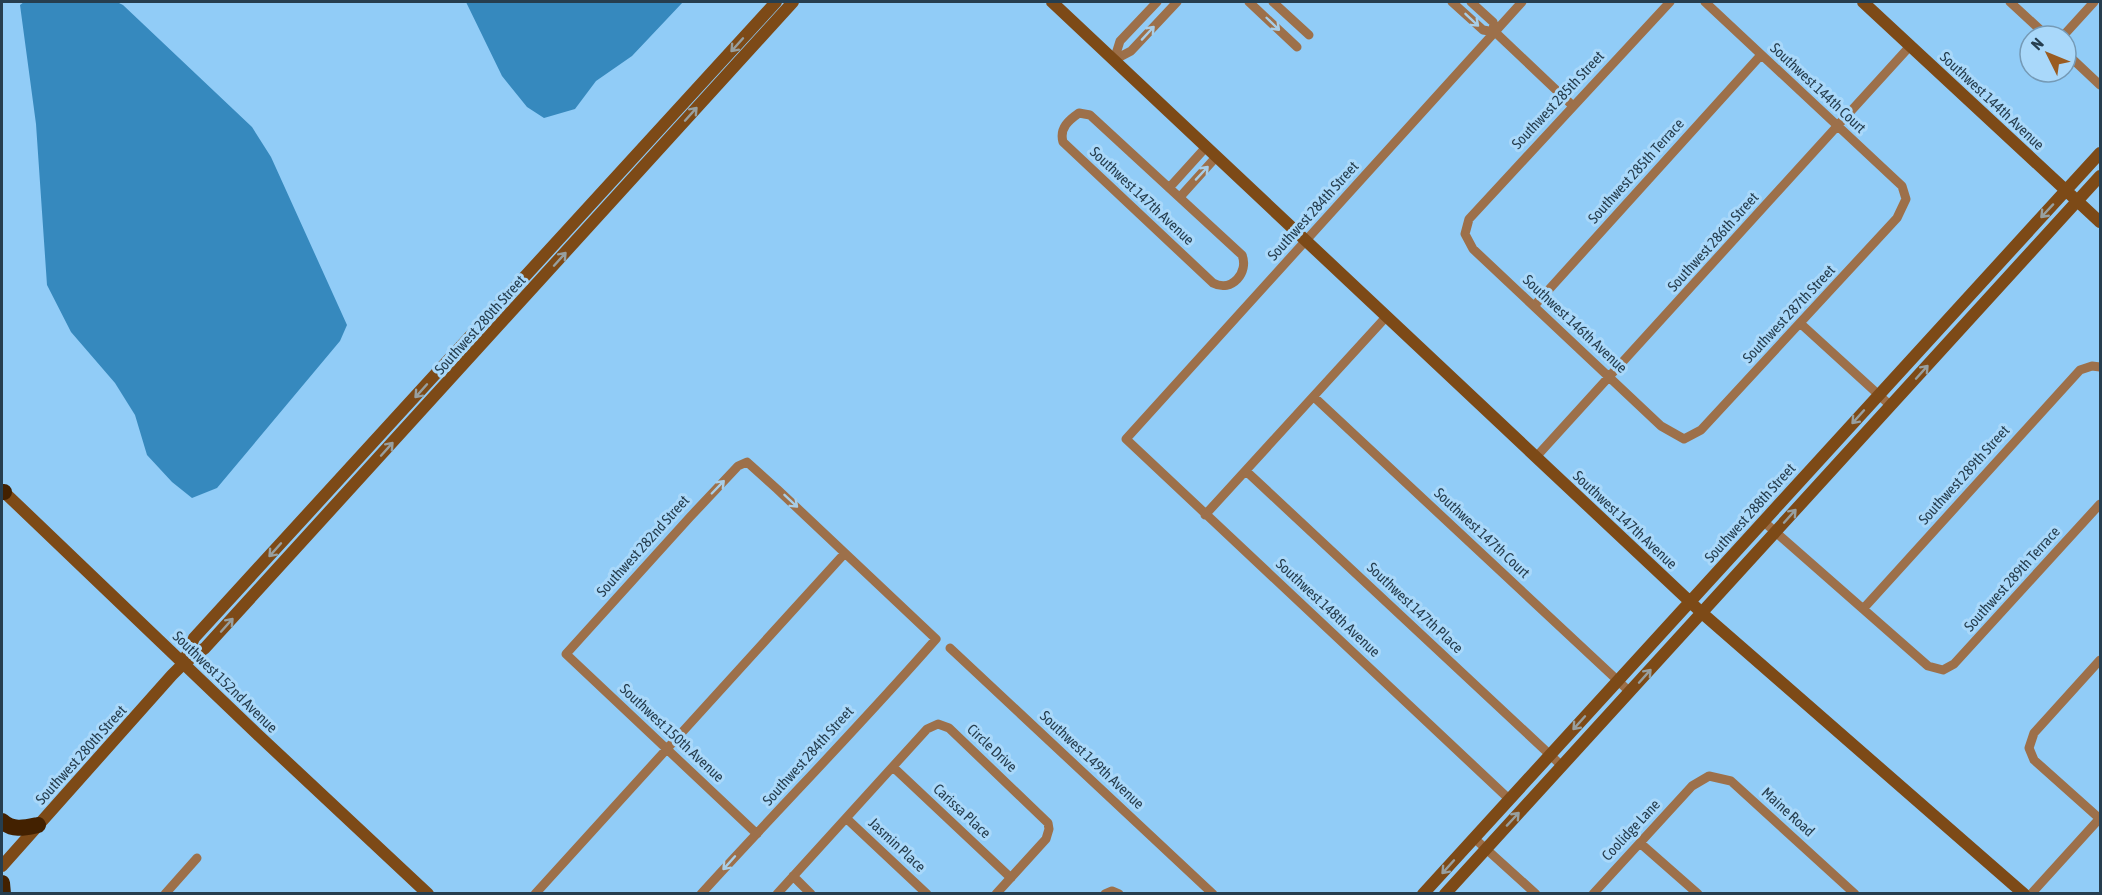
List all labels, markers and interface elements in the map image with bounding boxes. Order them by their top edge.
one-way arrow [1464,13,1479,27]
one-way arrow [1266,17,1281,32]
north arrow [2018,24,2078,84]
one-way arrow [1140,26,1154,41]
text: N [2027,34,2047,53]
one-way arrow [730,37,744,52]
street label: Southwest 144th Court [1767,39,1869,136]
street label: Southwest 285th Street [1508,47,1607,152]
street label: Southwest 144th Avenue [1937,48,2048,153]
one-way arrow [684,107,698,122]
street label: Southwest 285th Terrace [1584,115,1687,226]
street label: Southwest 147th Avenue [1087,143,1198,248]
street label: Southwest 284th Street [1264,158,1361,264]
one-way arrow [1195,165,1210,180]
street label: Southwest 286th Street [1664,189,1761,295]
one-way arrow [2040,204,2054,219]
one-way arrow [553,251,567,266]
street label: Southwest 287th Street [1739,261,1838,366]
street label: Southwest 146th Avenue [1520,271,1631,376]
street label: Southwest 280th Street [431,272,528,378]
one-way arrow [1915,365,1929,380]
one-way arrow [414,383,428,398]
one-way arrow [1851,409,1865,424]
street label: Southwest 289th Street [1915,422,2012,528]
one-way arrow [380,442,394,457]
street label: Southwest 288th Street [1701,460,1798,566]
street label: Southwest 147th Avenue [1570,467,1681,572]
one-way arrow [711,480,725,495]
street label: Southwest 147th Court [1431,484,1533,581]
street label: Southwest 282nd Street [593,492,692,600]
one-way arrow [783,494,798,508]
one-way arrow [1783,509,1797,524]
street label: Southwest 289th Terrace [1960,523,2063,634]
one-way arrow [268,542,282,557]
street label: Southwest 148th Avenue [1273,555,1384,660]
street label: Southwest 147th Place [1364,559,1467,657]
one-way arrow [220,617,234,632]
street label: Southwest 152nd Avenue [170,627,281,736]
one-way arrow [1638,668,1652,683]
street label: Southwest 150th Avenue [617,680,728,785]
street label: Southwest 280th Street [32,702,129,808]
street label: Southwest 284th Street [759,703,856,809]
street label: Southwest 149th Avenue [1037,707,1148,812]
one-way arrow [1572,715,1586,730]
street label: Circle Drive [964,720,1021,775]
street label: Carissa Place [930,780,995,841]
street label: Maine Road [1758,783,1818,840]
street label: Coolidge Lane [1598,795,1663,864]
one-way arrow [1506,812,1520,827]
street label: Jasmin Place [865,814,929,875]
one-way arrow [722,856,736,871]
one-way arrow [1441,859,1455,874]

